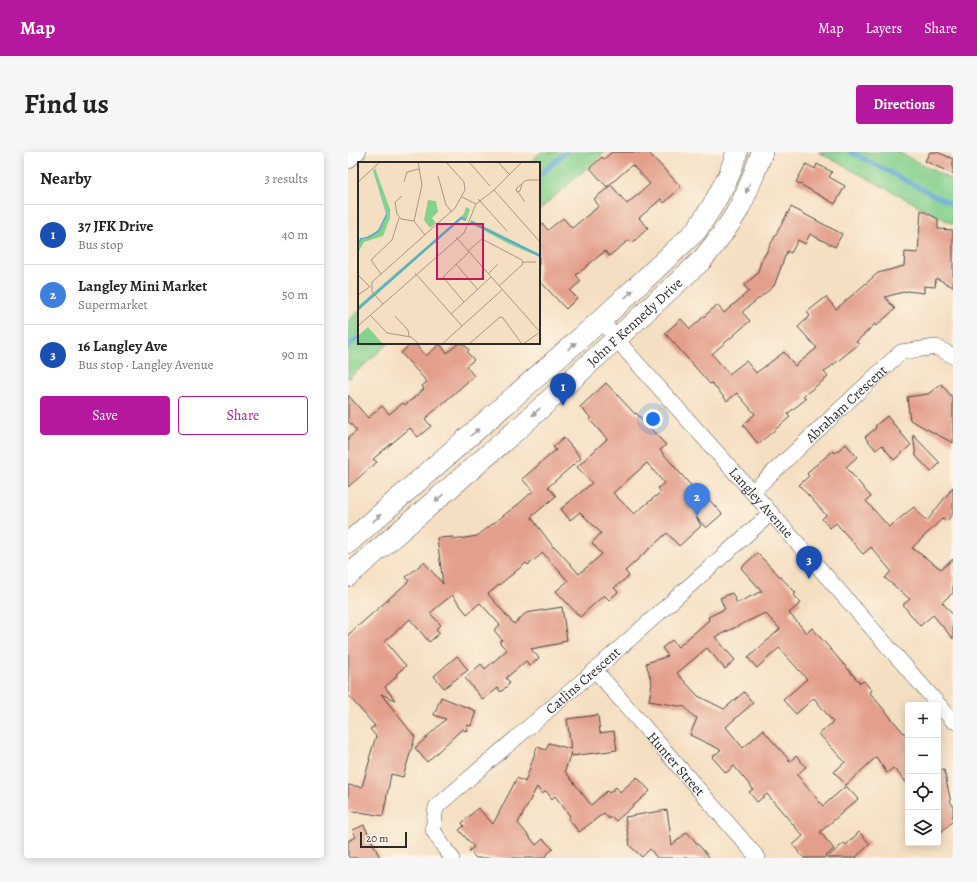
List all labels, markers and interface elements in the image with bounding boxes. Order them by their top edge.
text: Map [20,15,55,41]
text: Map [818,19,844,38]
text: Layers [866,19,902,38]
text: Share [924,19,957,38]
text: Find us [24,85,109,123]
button: Directions [856,85,953,124]
inset map [358,162,540,344]
text: Nearby [40,167,91,190]
text: 3 results [264,170,308,187]
one-way arrow [745,183,751,194]
text: 37 JFK Drive [78,216,153,236]
text: 1 [51,226,55,243]
text: 40 m [282,226,308,243]
text: Bus stop [78,236,123,253]
street label: John F Kennedy Drive [583,274,687,371]
text: Langley Mini Market [78,276,207,296]
text: 2 [50,286,56,303]
text: 50 m [282,286,308,303]
one-way arrow [624,289,635,298]
text: Supermarket [78,296,148,313]
text: 16 Langley Ave [78,336,167,356]
one-way arrow [567,341,578,350]
text: 3 [50,346,56,363]
text: 90 m [282,346,308,363]
text: Bus stop · Langley Avenue [78,356,214,373]
street label: Abraham Crescent [801,361,891,448]
pin: 1 [550,373,576,406]
button: Save [40,396,170,435]
button: Share [178,396,308,435]
one-way arrow [531,407,541,417]
your location [643,409,663,429]
one-way arrow [470,427,480,436]
street label: Langley Avenue [724,463,798,542]
pin: 2 [684,483,710,516]
one-way arrow [433,493,444,502]
one-way arrow [372,513,383,522]
pin: 3 [796,546,822,579]
street label: Catlins Crescent [542,643,625,718]
map controls [905,702,941,846]
button: + [905,702,941,738]
street label: Hunter Street [643,728,709,801]
button: − [905,738,941,774]
button: locate [905,774,941,810]
button: layers [905,810,941,846]
scale bar [360,830,407,849]
text: 20 m [366,831,388,846]

